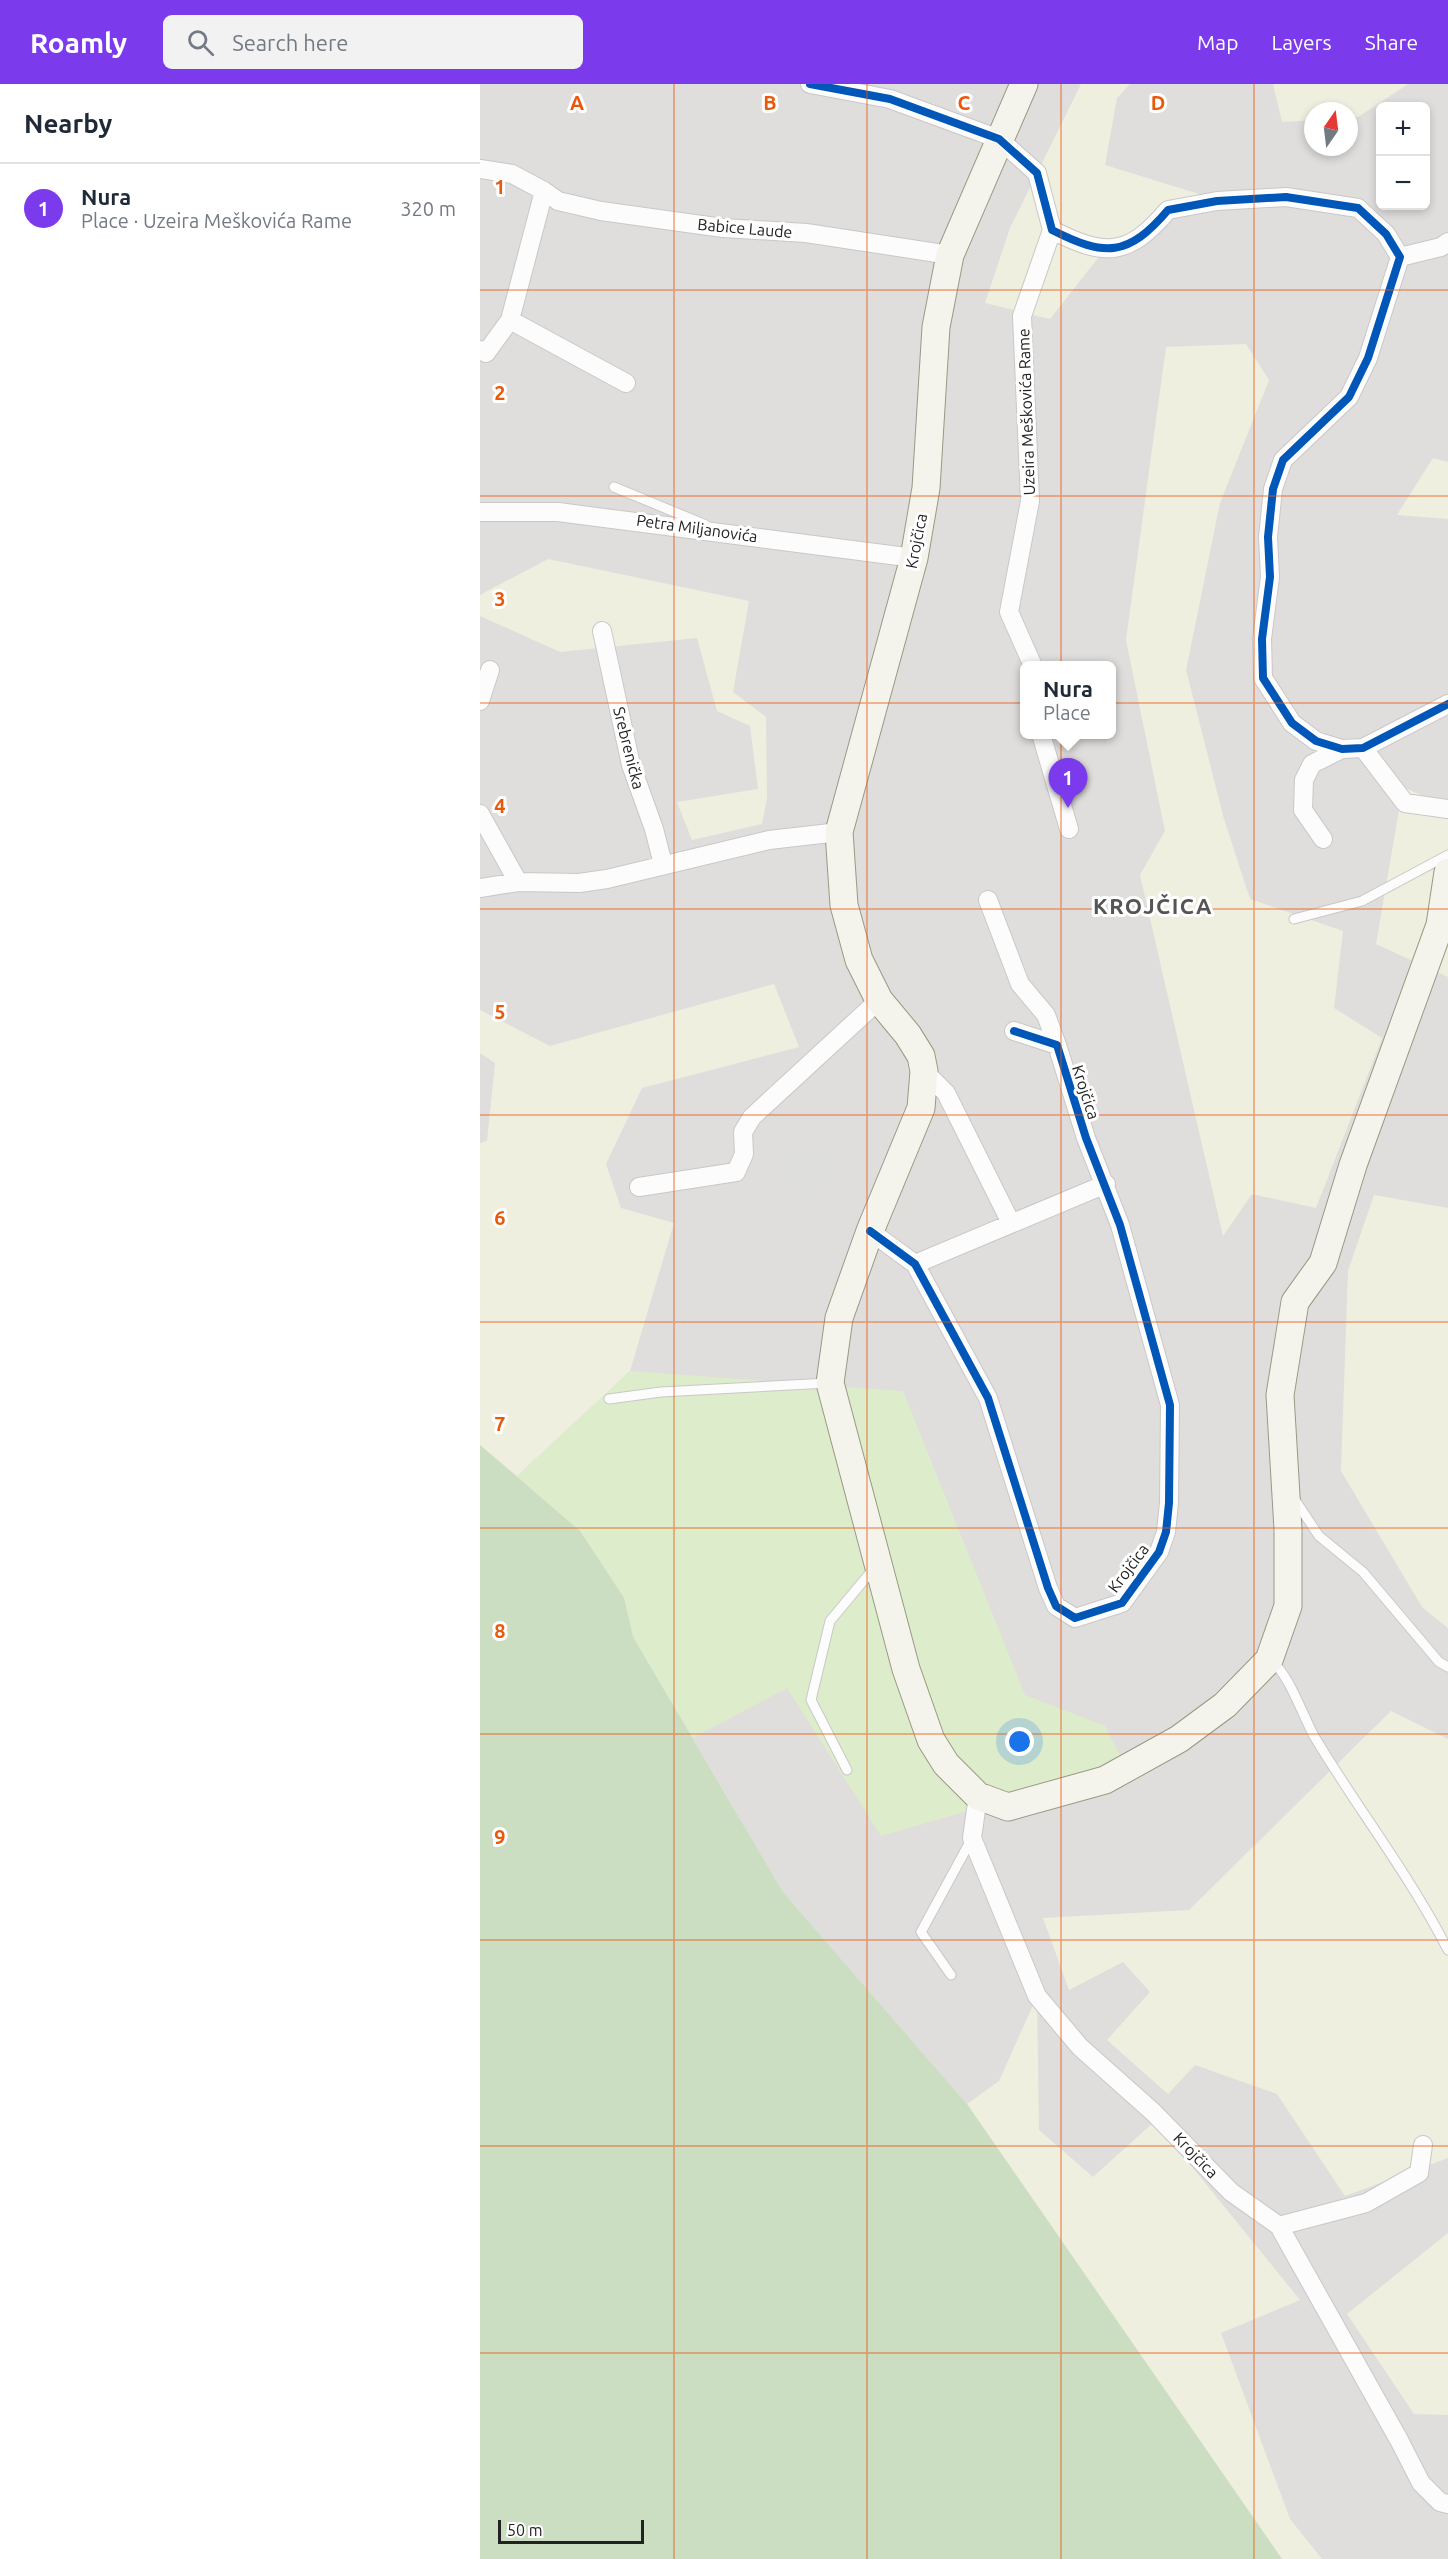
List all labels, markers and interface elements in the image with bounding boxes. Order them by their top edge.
search box [163,15,583,69]
icon: search [184,26,217,59]
text: Roamly [30,27,127,58]
text: Search here [232,30,348,55]
text: Map [1197,30,1238,54]
text: Layers [1271,30,1332,54]
text: Share [1365,30,1418,54]
text: A [570,91,584,114]
text: B [763,91,777,114]
text: C [958,91,971,114]
text: D [1151,91,1165,114]
north arrow [1304,102,1358,156]
map controls [1376,102,1430,210]
button: + [1376,102,1430,156]
text: Nearby [24,109,112,138]
button: − [1376,156,1430,210]
text: 1 [494,175,506,198]
text: Nura [81,184,131,209]
text: 1 [38,197,49,220]
text: 320 m [400,197,456,220]
text: Place · Uzeira Meškovića Rame [81,209,352,232]
street label: Babice Laude [697,215,793,241]
street label: Uzeira Meškovića Rame [1014,328,1038,496]
text: 2 [494,381,506,404]
street label: Petra Miljanovića [635,511,759,545]
street label: Krojčica [902,512,930,570]
text: 3 [494,587,506,610]
popup [1020,661,1116,739]
text: Nura [1043,676,1093,701]
text: Place [1043,701,1091,724]
street label: Srebrenička [610,705,648,791]
pin: 1 [1048,758,1088,808]
text: 4 [494,794,506,817]
district label: KROJČICA [1093,893,1213,918]
text: 5 [494,1000,506,1023]
street label: Krojčica [1069,1063,1103,1121]
text: 6 [494,1206,506,1229]
text: 7 [494,1412,506,1435]
street label: Krojčica [1104,1540,1152,1596]
text: 8 [494,1619,506,1642]
your location [1005,1727,1034,1756]
text: 9 [494,1825,506,1848]
street label: Krojčica [1170,2129,1222,2181]
scale bar [498,2517,644,2544]
text: 50 m [507,2521,543,2539]

